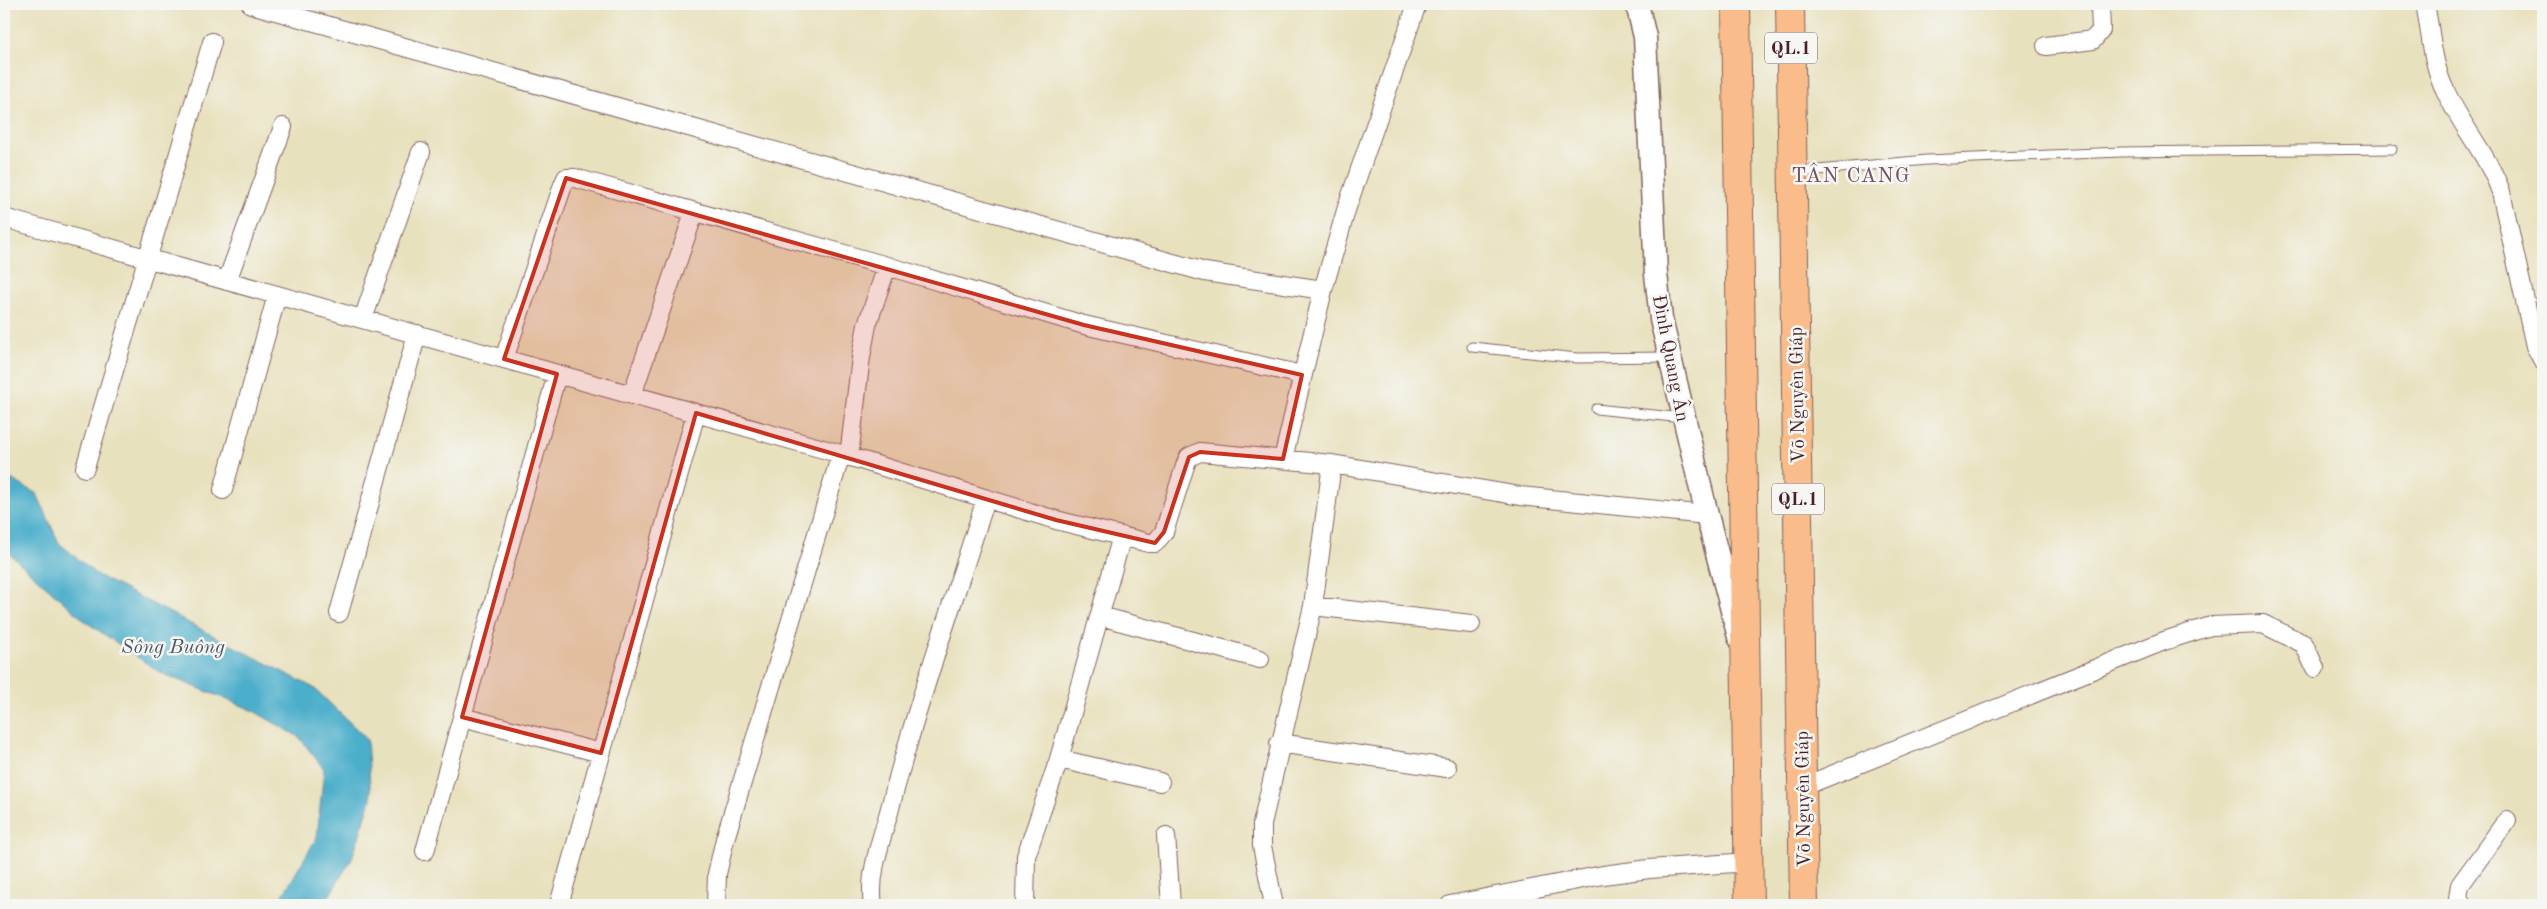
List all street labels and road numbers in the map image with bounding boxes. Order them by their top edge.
road number: QL.1 [1765,32,1817,64]
street label: Đinh Quang Ân [1648,293,1695,424]
street label: Võ Nguyên Giáp [1788,327,1809,463]
road number: QL.1 [1772,484,1824,514]
street label: Võ Nguyên Giáp [1794,731,1815,867]

